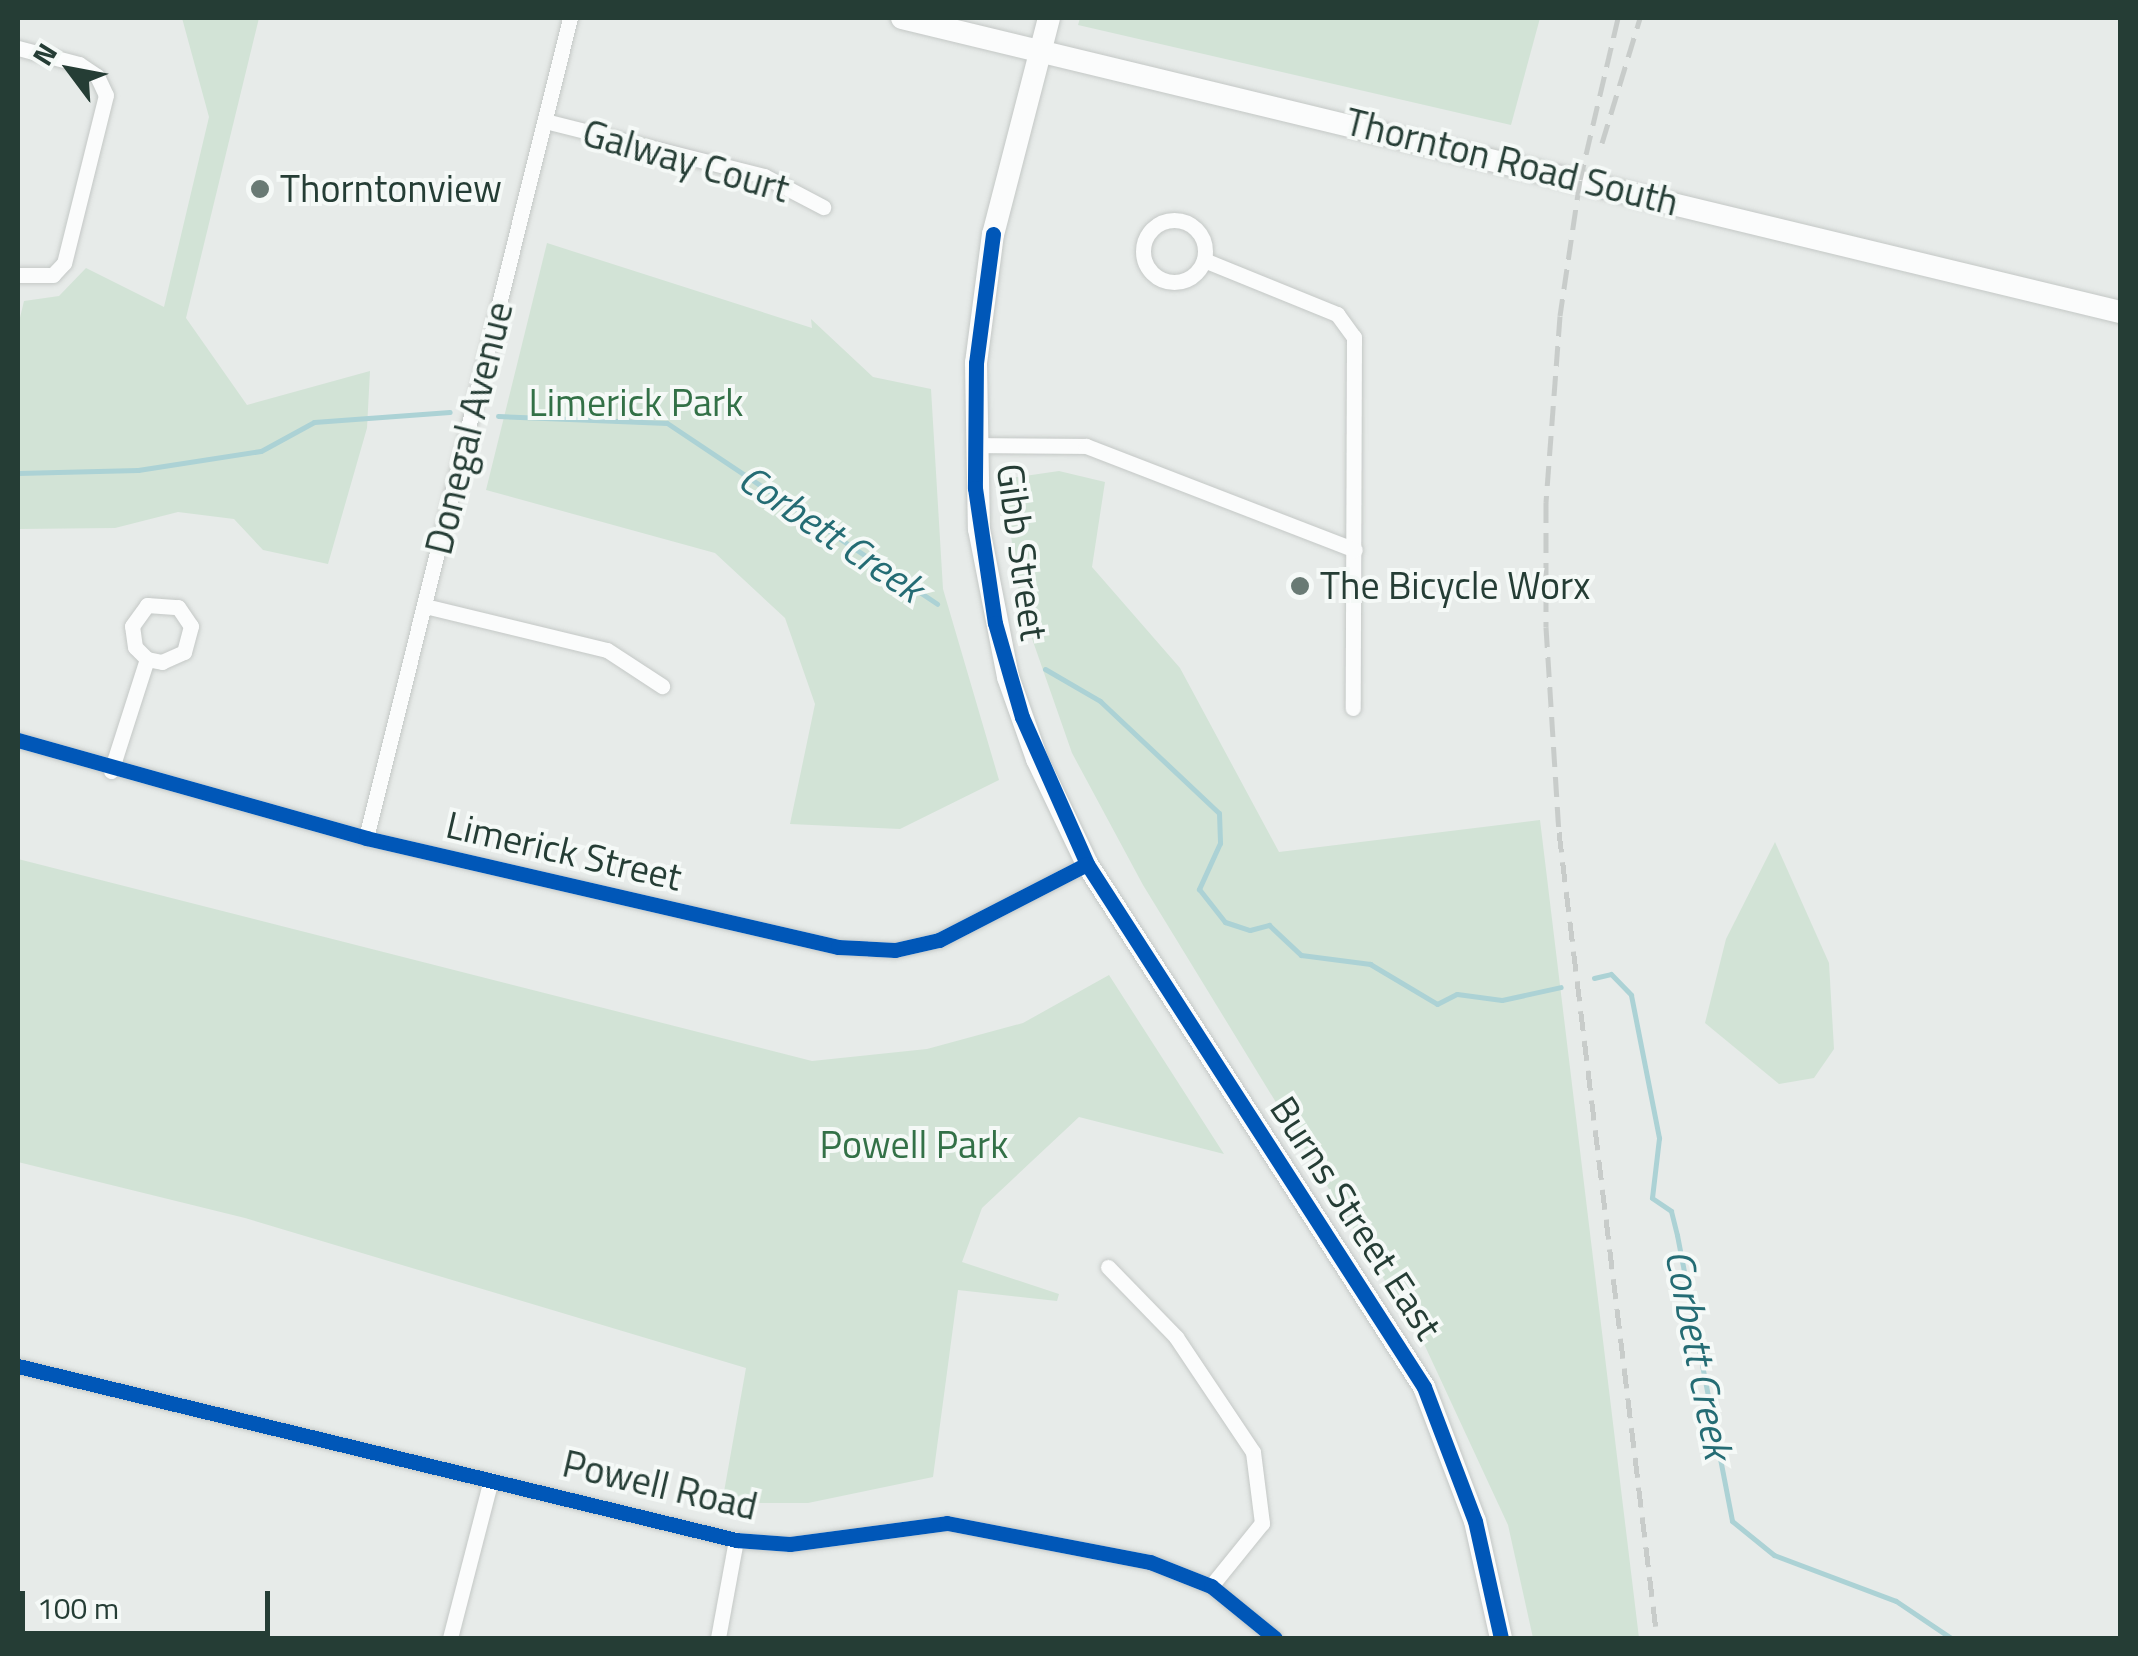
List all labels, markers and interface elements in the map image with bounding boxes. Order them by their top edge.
north arrow [20,20,120,120]
text: N [21,34,68,73]
street label: Thornton Road South [1341,99,1683,225]
street label: Galway Court [578,110,794,212]
place label: Thorntonview [280,166,502,212]
marker: Thorntonview [249,178,271,200]
street label: Donegal Avenue [416,297,522,559]
park label: Limerick Park [529,380,743,426]
water label: Corbett Creek [730,454,932,612]
street label: Gibb Street [987,461,1057,643]
place label: The Bicycle Worx [1320,563,1590,609]
marker: The Bicycle Worx [1289,575,1311,597]
street label: Limerick Street [442,802,686,900]
street label: Burns Street East [1260,1088,1452,1348]
park label: Powell Park [820,1122,1008,1168]
water label: Corbett Creek [1655,1245,1743,1463]
street label: Powell Road [558,1440,762,1530]
scale bar [25,1571,275,1633]
text: 100 m [37,1585,119,1631]

